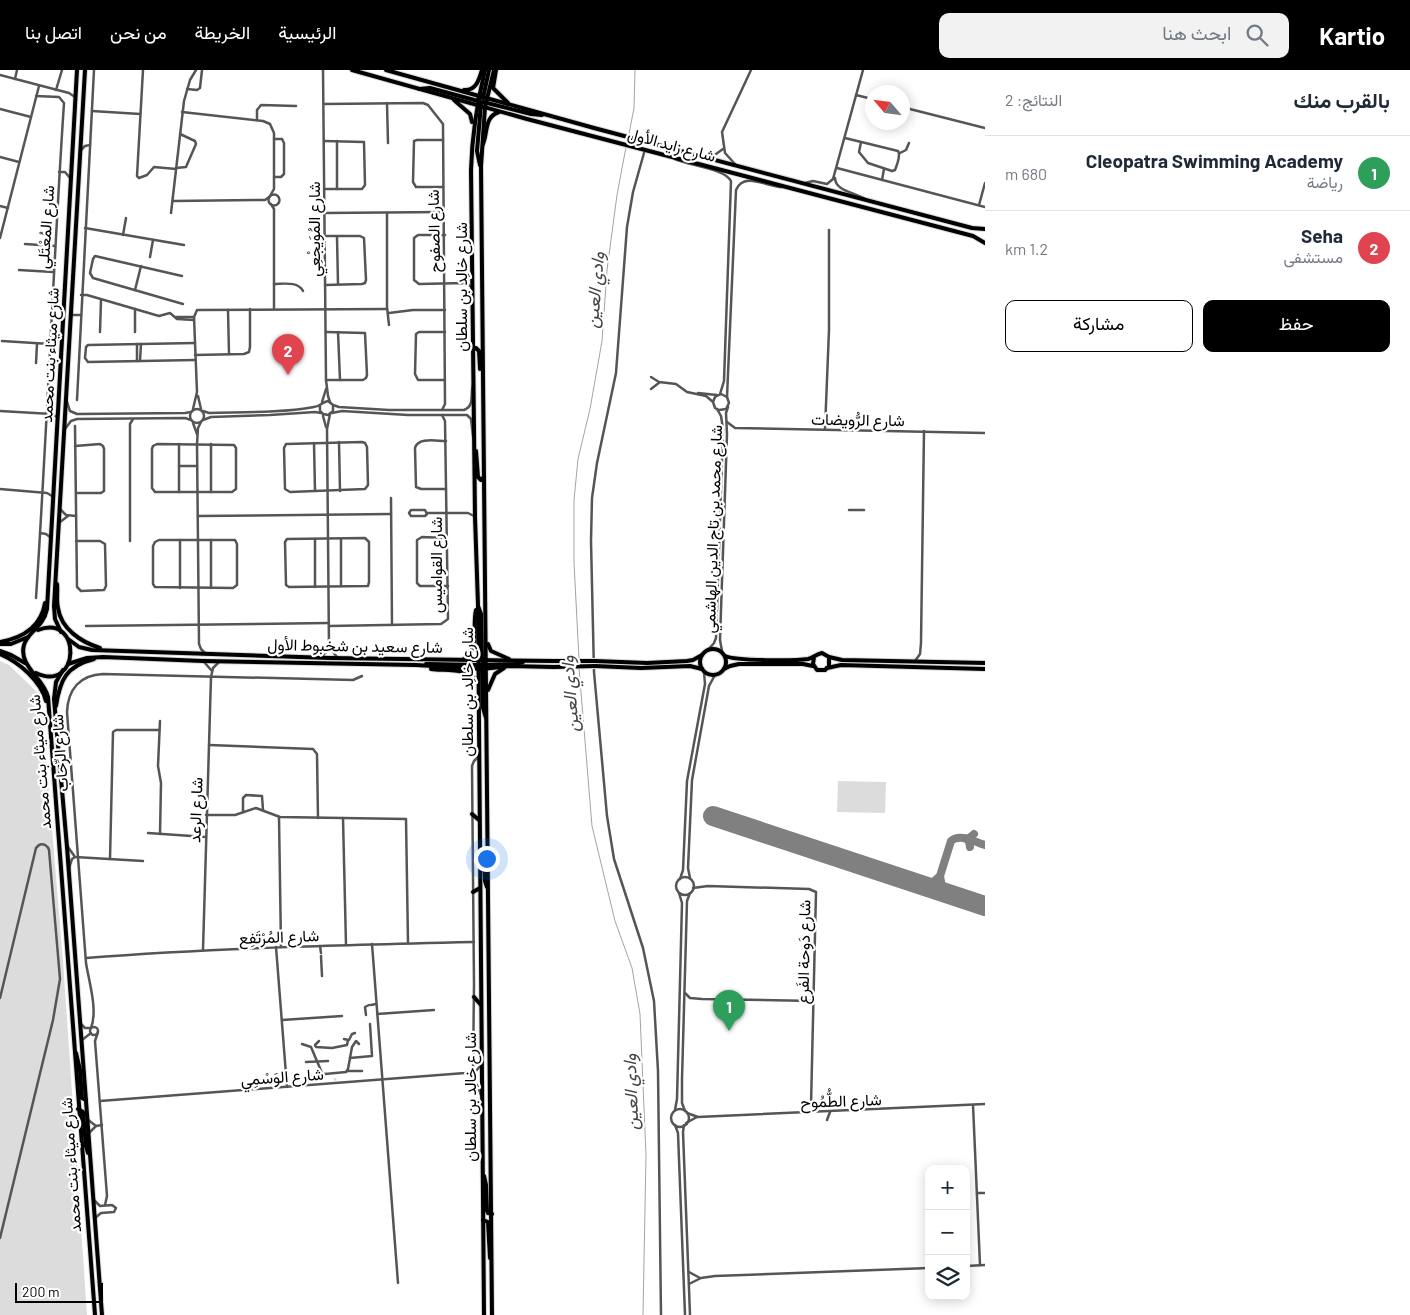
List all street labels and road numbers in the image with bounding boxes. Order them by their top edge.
street label: شارع زايد الأول [625,123,718,168]
street label: شارع المُوَيجْعِي [304,181,328,277]
street label: شارع المُعْتَلي [33,185,62,270]
street label: شارع الصفوح [423,189,446,273]
street label: شارع خالِد بن سلطان [451,222,473,352]
street label: شارع ميثاء بنت محمد [36,287,65,423]
street label: شارع الرُّويضات [811,409,905,432]
street label: شارع محمد بن تاج الدين الهاشمي [699,424,730,634]
street label: شارع القواميس [426,517,448,613]
street label: شارع خالِد بن سلطان [457,627,479,757]
street label: شارع سعيد بن شخبوط الأول [267,634,443,659]
street label: شارع ميثاء بنت محمد [24,694,57,830]
street label: شارع الرِّحاب [47,713,74,792]
street label: شارع الرعد [184,777,209,843]
street label: شارع دَوحة الفَرع [793,899,816,1005]
street label: شارع المُرْتَفِع [238,925,320,950]
street label: شارع خالِد بن سلطان [460,1032,482,1162]
street label: شارع الوَسْمِي [240,1064,325,1093]
street label: شارع الطُّمُوح [800,1087,882,1114]
street label: شارع ميثاء بنت محمد [56,1097,87,1233]

